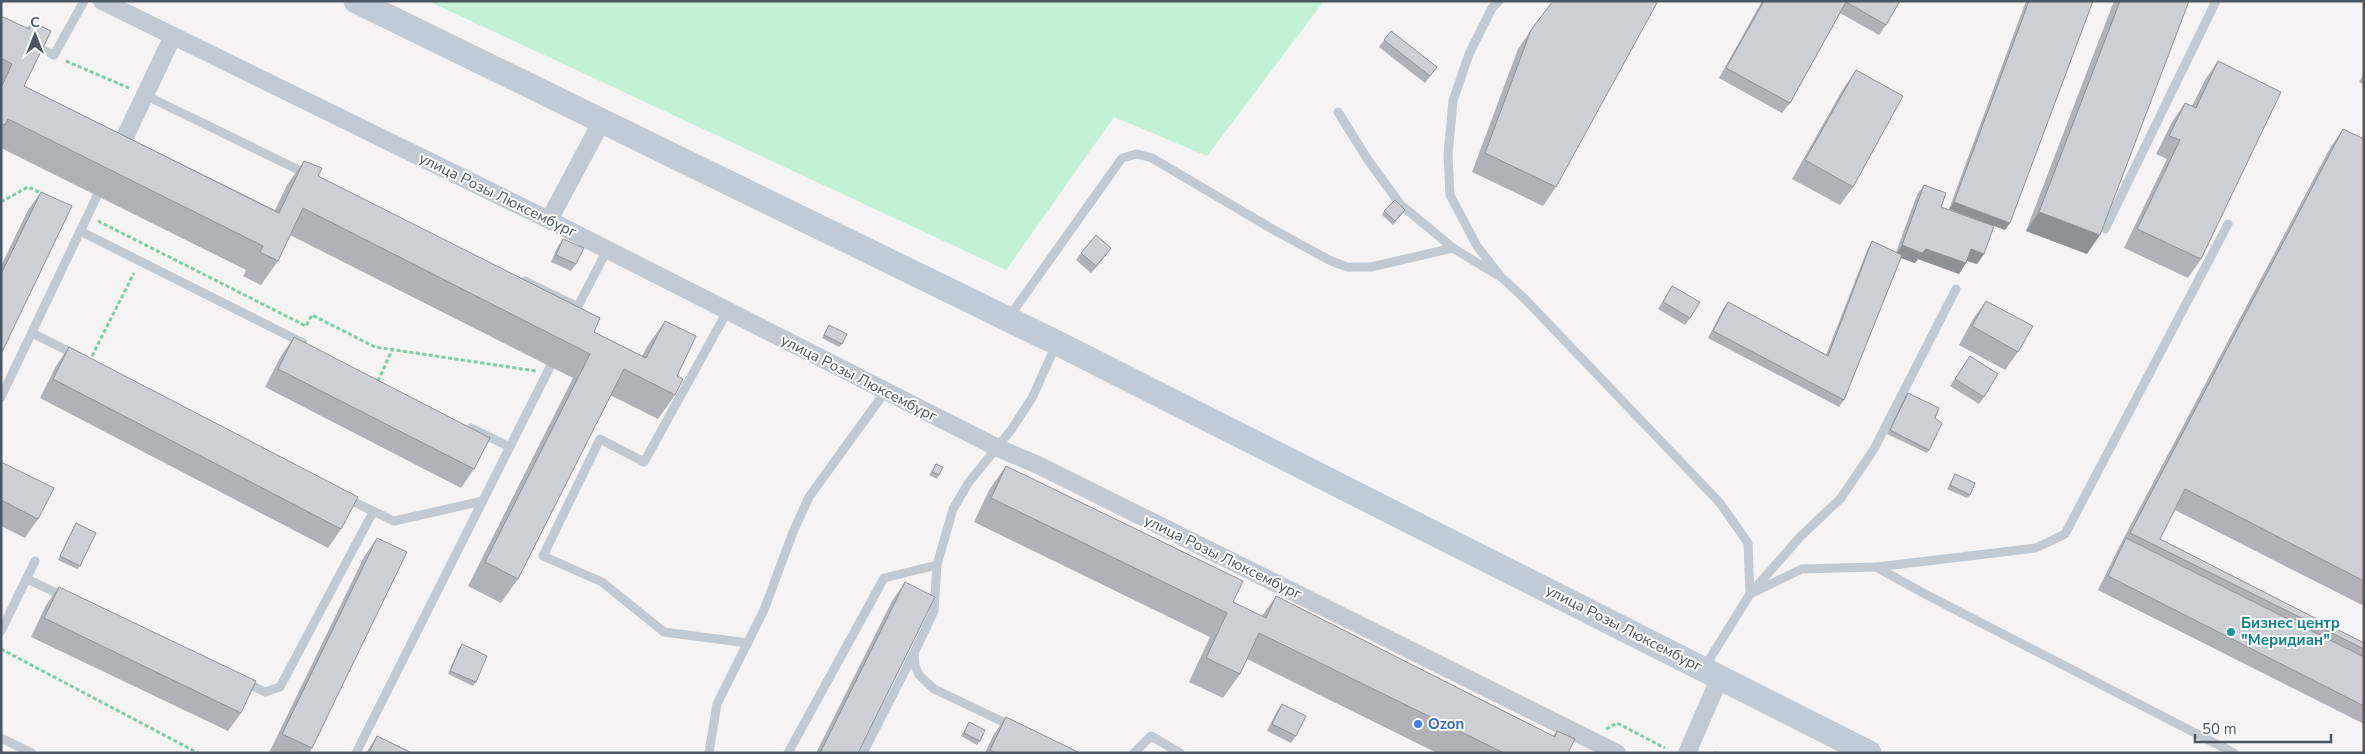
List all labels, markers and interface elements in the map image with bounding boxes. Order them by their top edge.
north arrow [10,10,60,60]
text: С [30,13,40,32]
street label: улица Розы Люксембург [416,148,581,242]
street label: улица Розы Люксембург [777,330,941,426]
street label: улица Розы Люксембург [1141,510,1306,604]
street label: улица Розы Люксембург [1542,580,1706,676]
place label: Бизнес центр "Меридиан" [2241,613,2340,650]
marker: Бизнес центр "Меридиан" [2225,626,2237,638]
scale bar [2195,712,2331,744]
place label: Ozon [1428,714,1464,734]
marker: Ozon [1412,718,1424,730]
text: 50 m [2202,719,2237,739]

